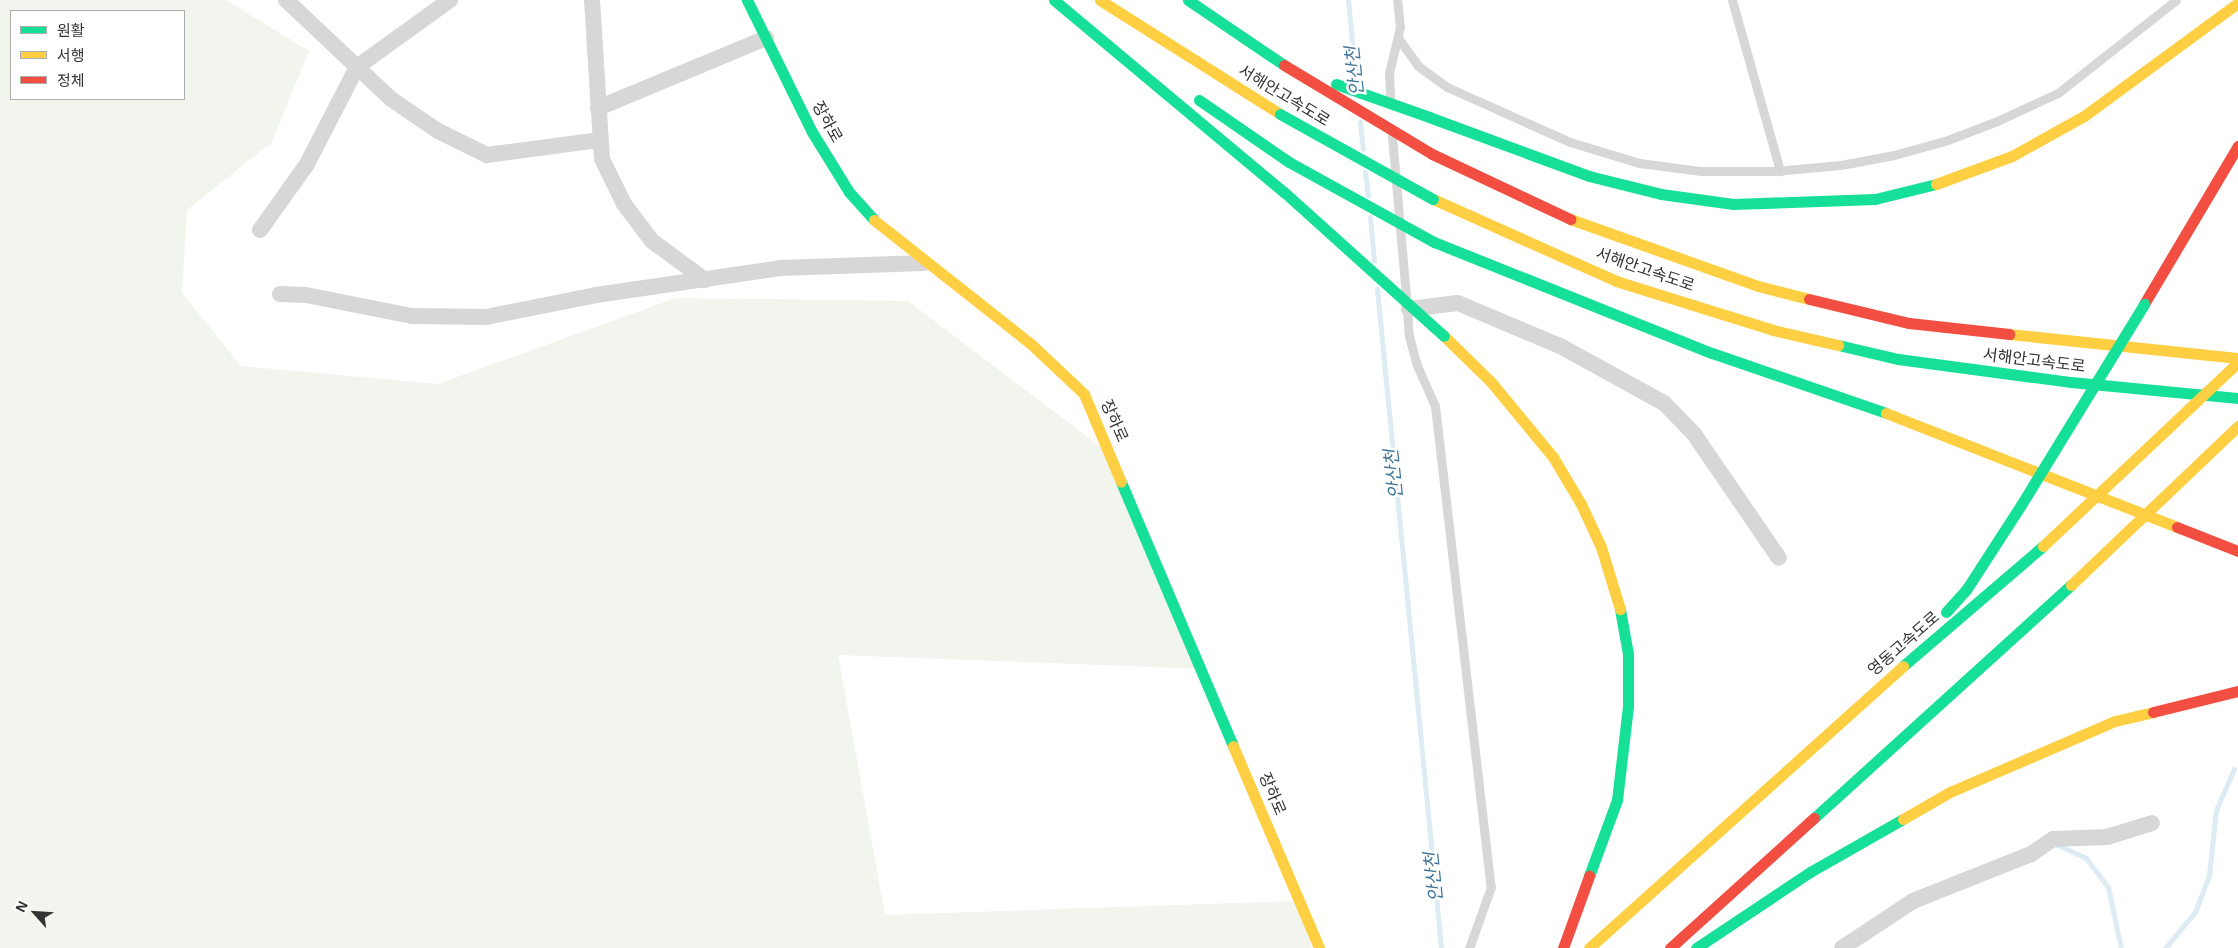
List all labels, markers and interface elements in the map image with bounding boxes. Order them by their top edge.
legend [10,10,185,100]
text: 원활 [57,22,85,39]
water label: 안산천 [1342,45,1368,97]
text: 서행 [57,47,85,64]
street label: 서해안고속도로 [1235,61,1333,131]
text: 정체 [57,72,85,89]
street label: 장하로 [808,98,846,146]
street label: 서해안고속도로 [1593,244,1697,296]
street label: 서해안고속도로 [1982,345,2086,377]
street label: 장하로 [1096,397,1132,445]
water label: 안산천 [1381,448,1407,500]
street label: 영동고속도로 [1864,608,1944,680]
street label: 장하로 [1255,770,1289,818]
water label: 안산천 [1421,851,1447,903]
north arrow [10,888,60,938]
text: N [12,898,31,914]

